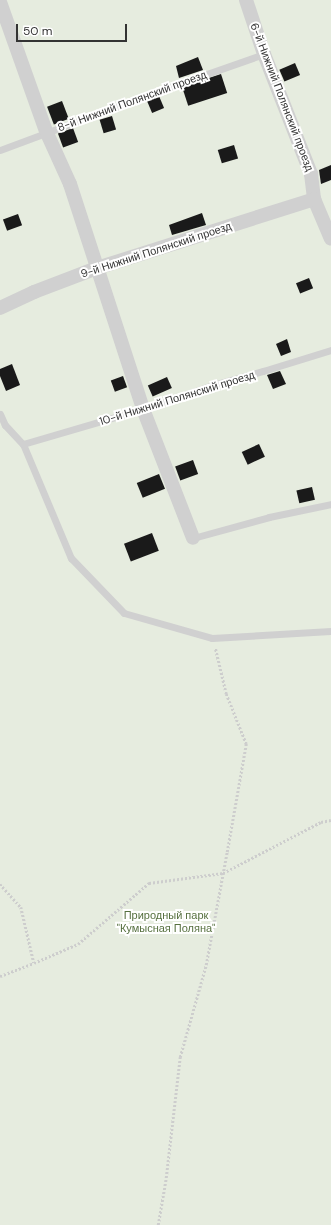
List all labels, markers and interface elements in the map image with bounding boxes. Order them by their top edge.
scale bar [18,16,129,42]
street label: 6-й Нижний Полянский проезд [248,21,316,173]
text: 50 m [23,23,52,39]
street label: 8-й Нижний Полянский проезд [56,68,208,134]
street label: 9-й Нижний Полянский проезд [79,219,233,281]
street label: 10-й Нижний Полянский проезд [98,368,256,428]
park label: Природный парк "Кумысная Поляна" [117,909,215,935]

